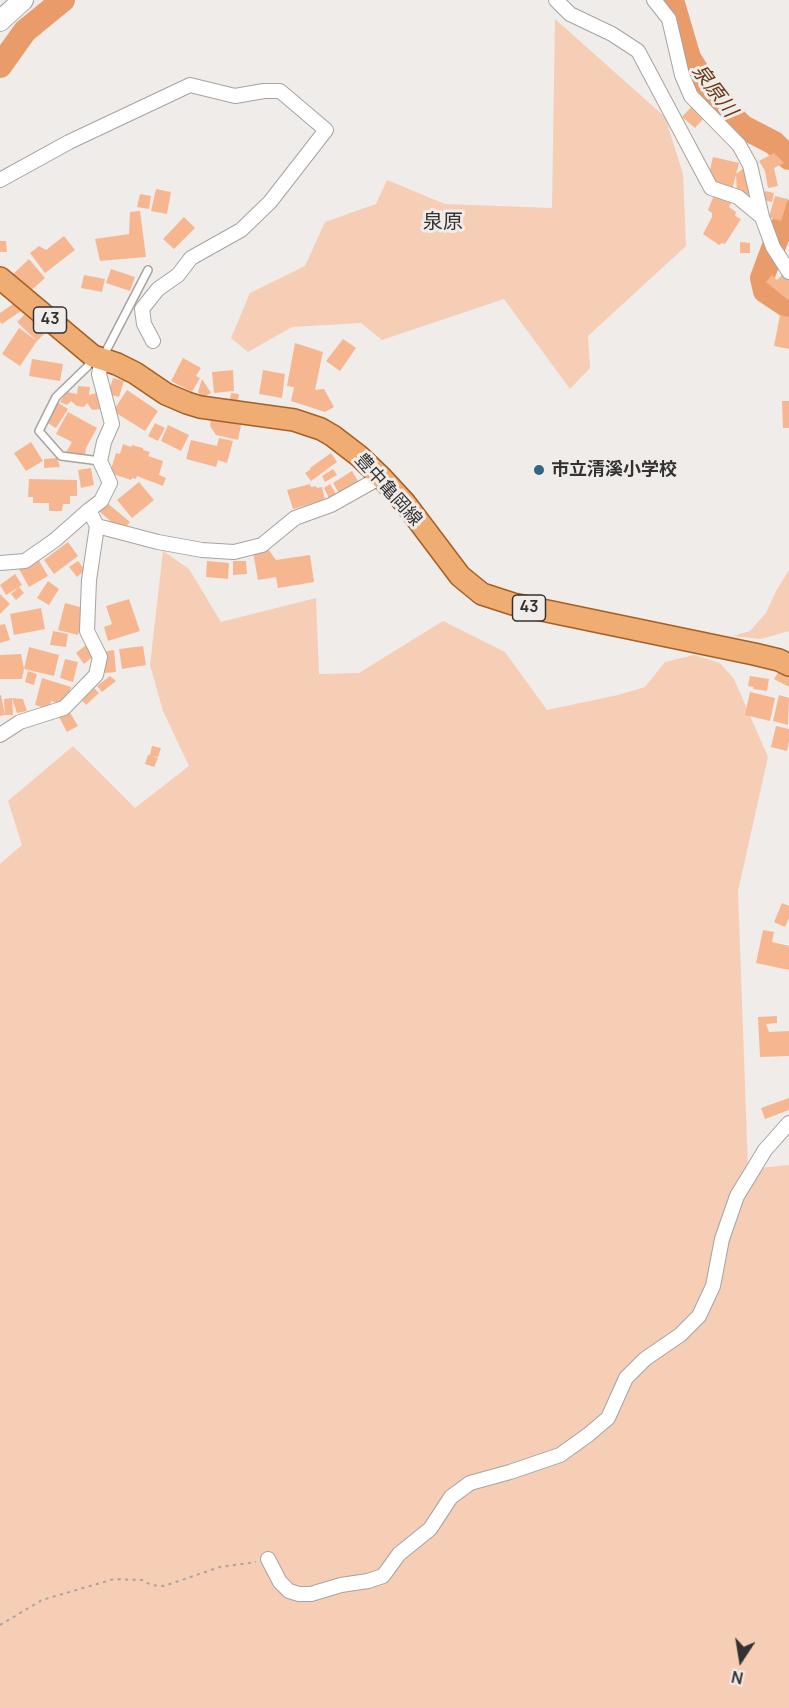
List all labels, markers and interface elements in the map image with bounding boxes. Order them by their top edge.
water label: 泉原川 [686,60,742,122]
district label: 泉原 [423,210,463,234]
road number: 43 [34,307,66,333]
street label: 豊中亀岡線 [350,449,426,531]
place label: 市立清溪小学校 [551,459,677,481]
marker: 市立清溪小学校 [532,463,546,477]
road number: 43 [512,595,546,621]
north arrow [711,1630,771,1690]
text: N [729,1666,745,1690]

